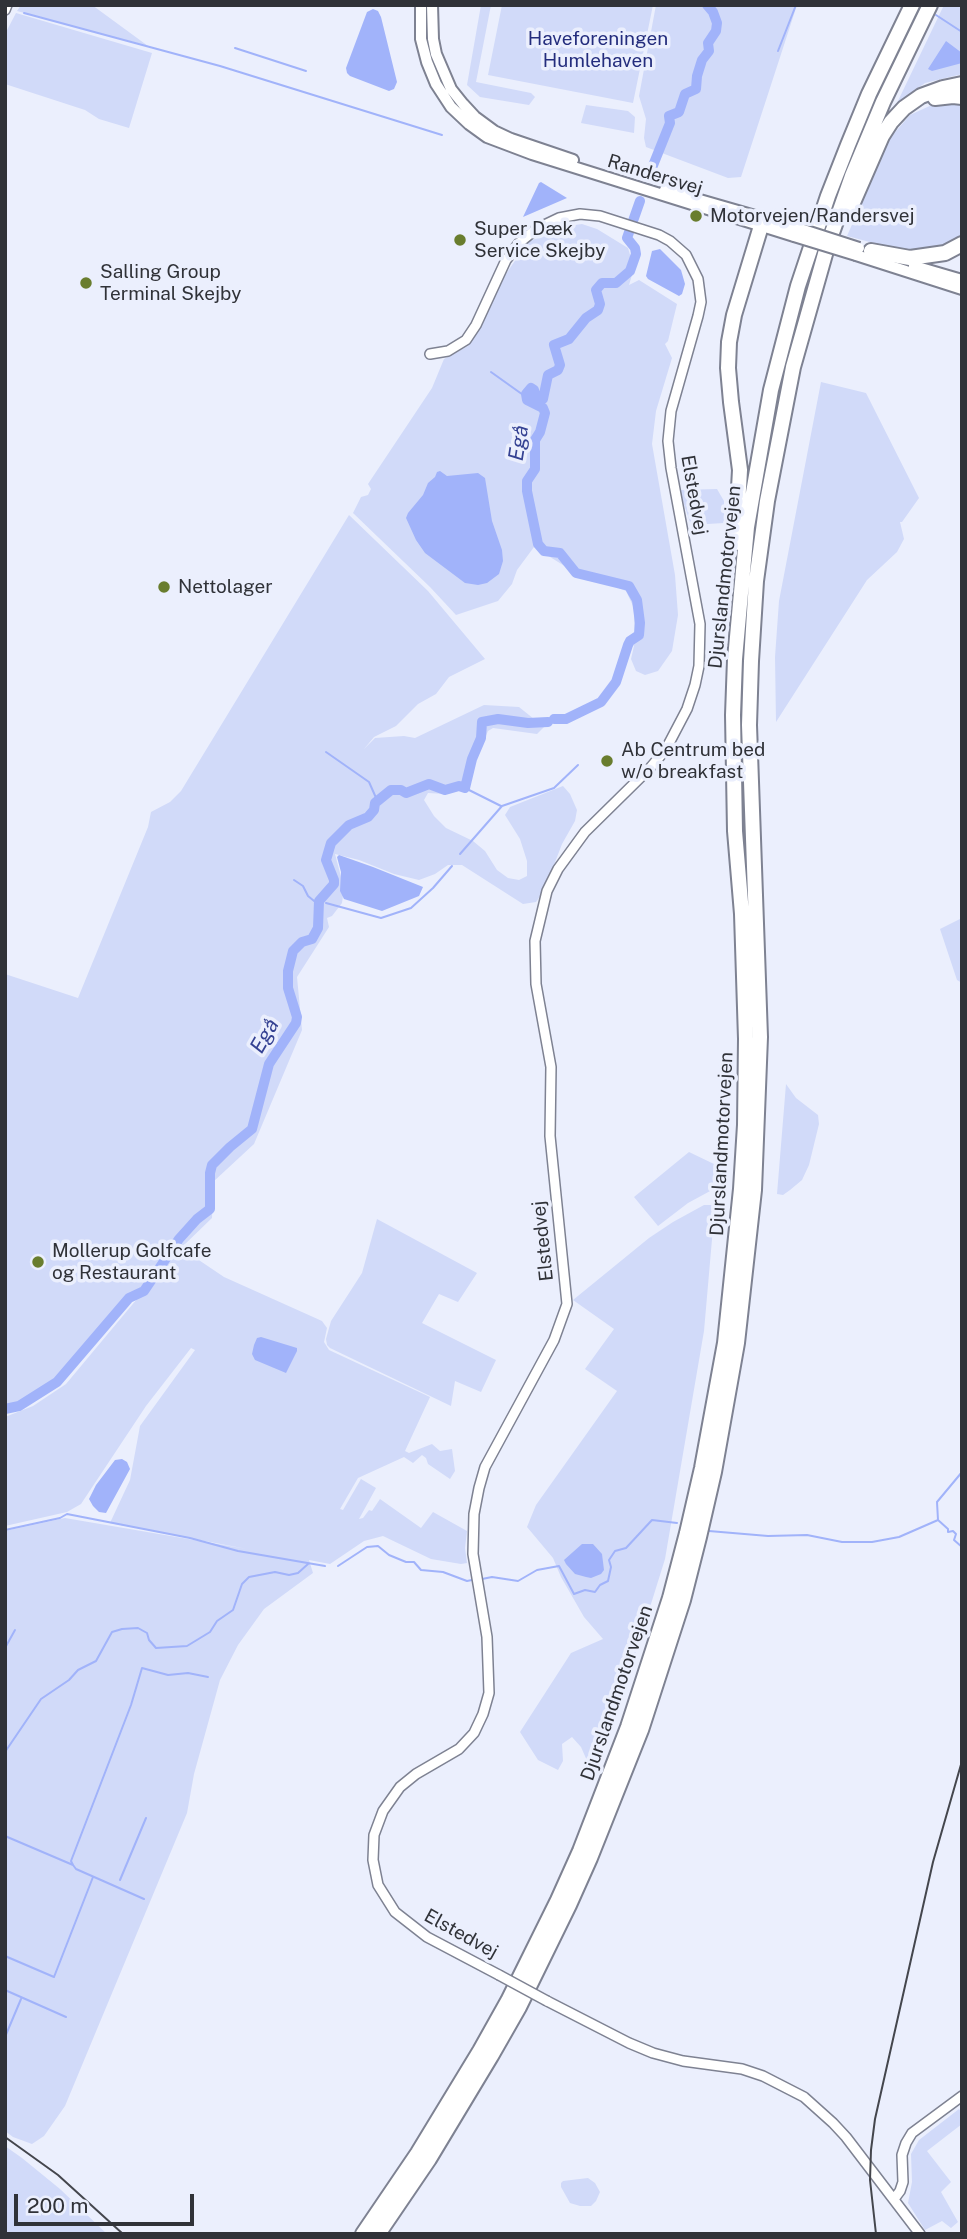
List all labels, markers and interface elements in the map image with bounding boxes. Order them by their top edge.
park label: Haveforeningen Humlehaven [528,28,668,72]
street label: Randersvej [605,150,705,200]
place label: Motorvejen/Randersvej [710,205,914,227]
marker: Motorvejen/Randersvej [688,208,704,224]
place label: Super Dæk Service Skejby [474,218,605,262]
marker: Super Dæk Service Skejby [452,232,468,248]
place label: Salling Group Terminal Skejby [100,261,241,305]
marker: Salling Group Terminal Skejby [78,275,94,291]
water label: Egå [504,423,534,463]
street label: Elstedvej [676,453,712,537]
street label: Djurslandmotorvejen [704,484,746,670]
place label: Nettolager [178,576,273,598]
marker: Nettolager [156,579,172,595]
place label: Ab Centrum bed w/o breakfast [621,739,765,783]
marker: Ab Centrum bed w/o breakfast [599,753,615,769]
water label: Egå [245,1014,285,1058]
street label: Djurslandmotorvejen [706,1051,738,1237]
street label: Elstedvej [527,1200,559,1282]
place label: Mollerup Golfcafe og Restaurant [52,1240,211,1284]
marker: Mollerup Golfcafe og Restaurant [30,1254,46,1270]
street label: Djurslandmotorvejen [576,1602,658,1784]
street label: Elstedvej [420,1904,502,1964]
scale bar [18,2180,198,2224]
text: 200 m [27,2193,88,2218]

